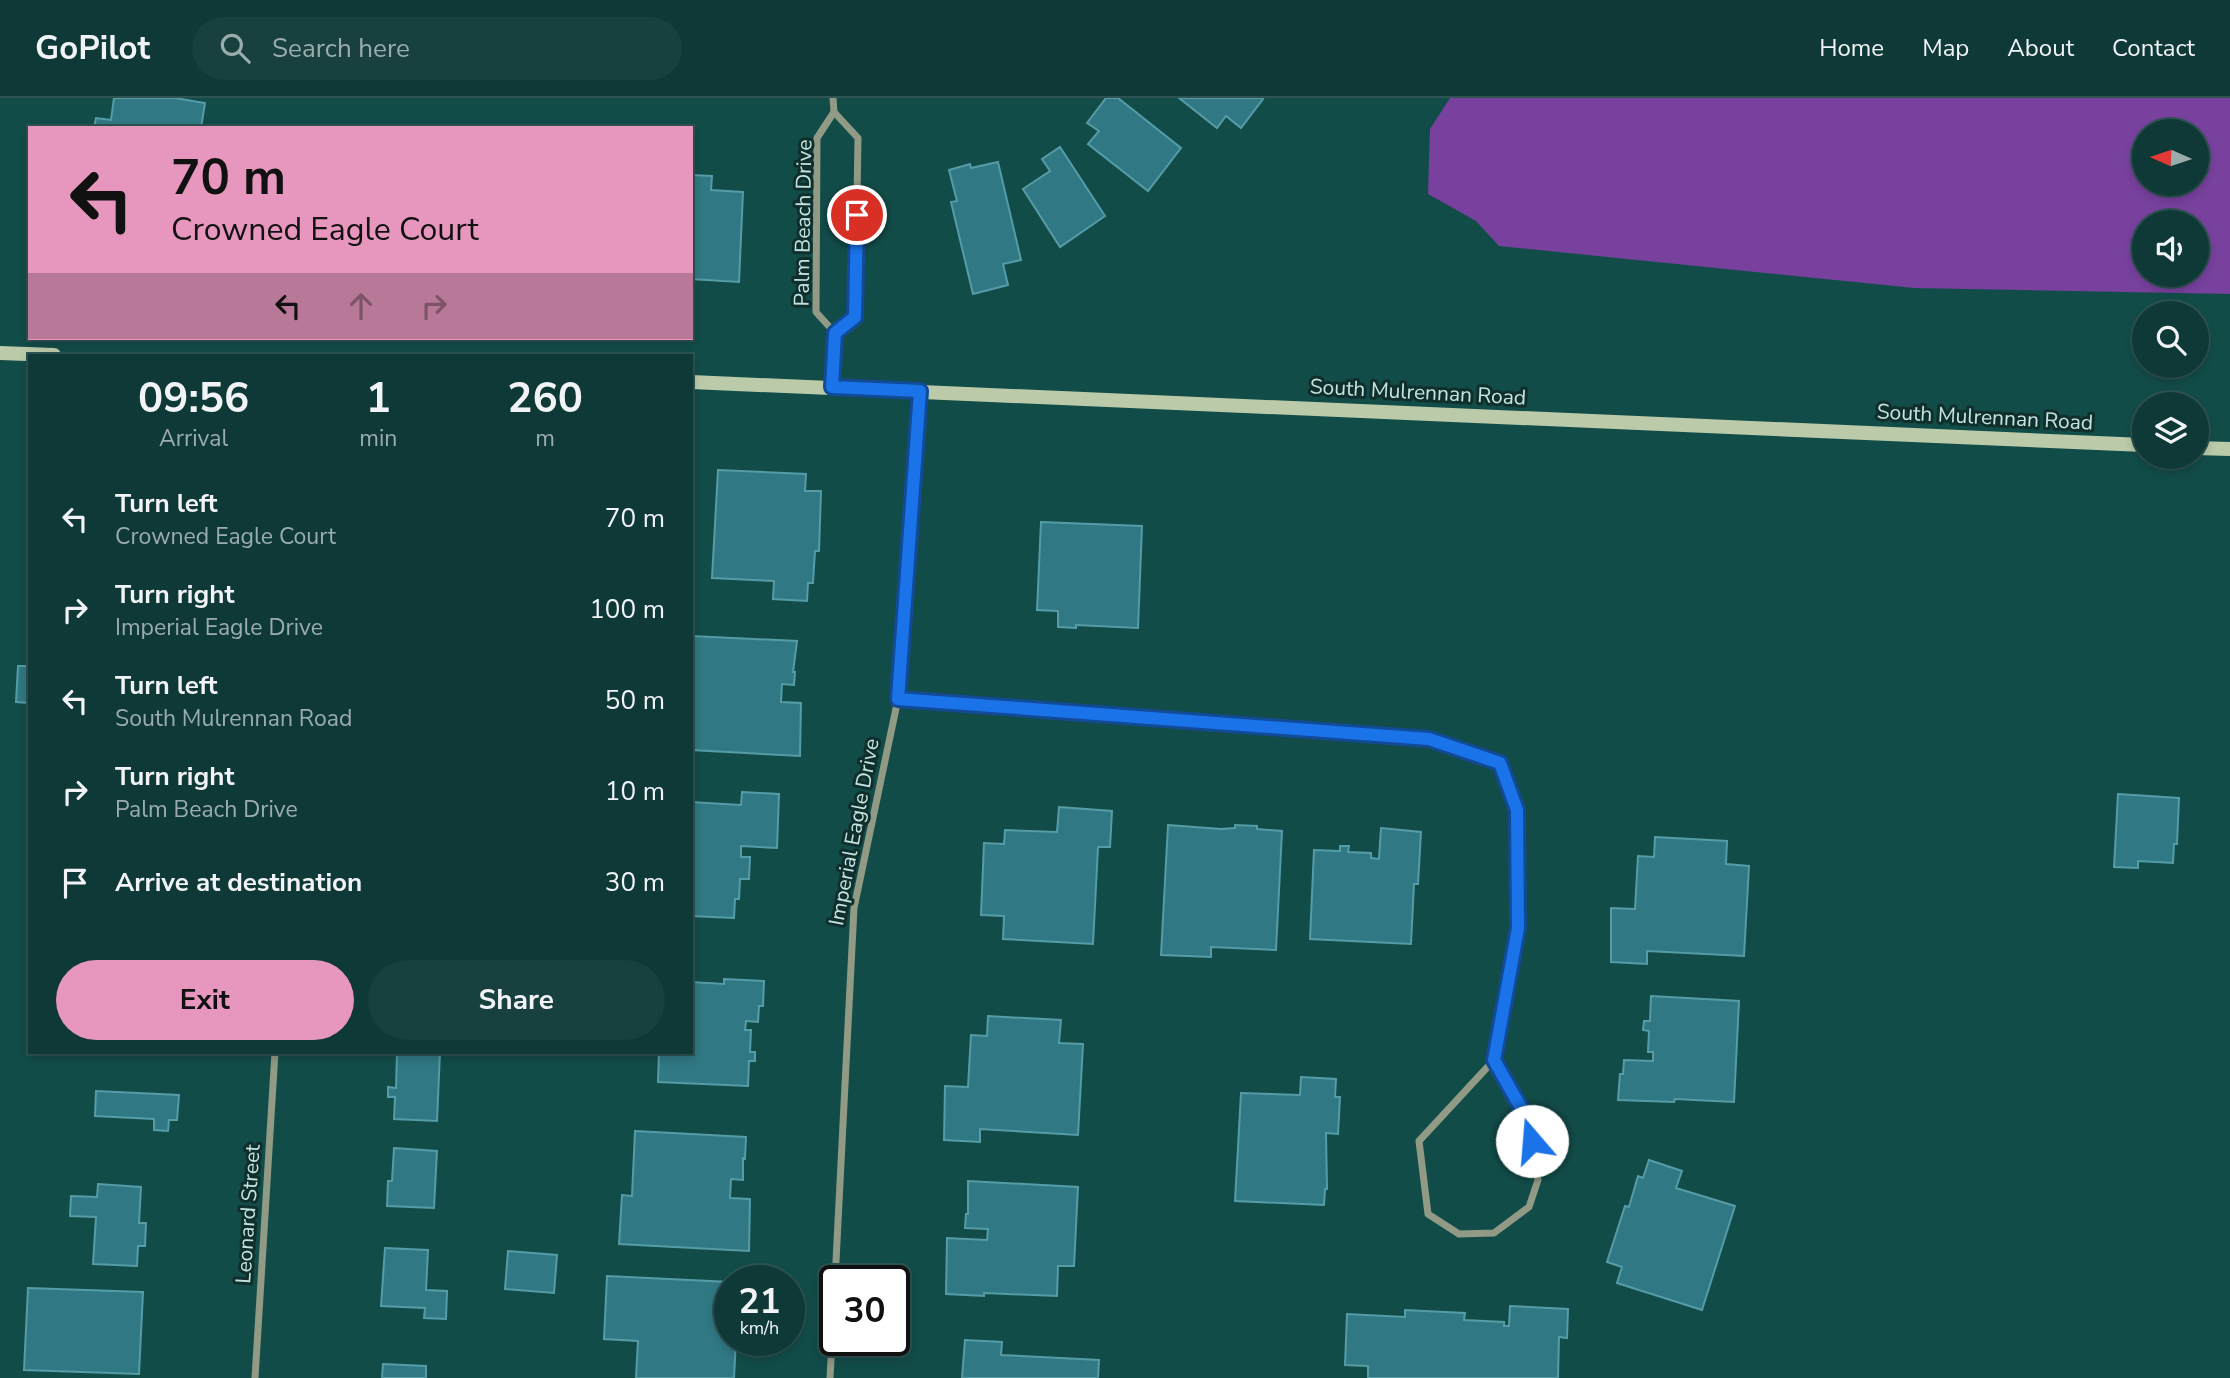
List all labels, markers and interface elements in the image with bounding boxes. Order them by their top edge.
search box [192,17,682,80]
text: GoPilot [35,26,150,71]
icon: search [216,29,254,67]
text: Search here [272,31,410,66]
text: Home [1819,32,1884,64]
text: Map [1922,32,1969,64]
text: About [2007,32,2074,64]
text: Contact [2112,32,2195,64]
north arrow [2132,119,2208,196]
map controls [2132,119,2209,469]
street label: Palm Beach Drive [788,139,818,307]
text: 70 m [171,144,286,211]
icon: left [56,154,147,245]
pin [827,185,887,245]
icon: arrive [838,196,876,234]
text: Crowned Eagle Court [171,208,479,251]
button: sound [2132,210,2209,287]
icon: left [269,287,307,325]
icon: ahead [342,287,380,325]
icon: right [415,287,453,325]
button: search [2132,301,2209,378]
text: 09:56 [138,370,249,427]
text: 1 [366,370,391,427]
text: 260 [507,370,583,427]
street label: South Mulrennan Road [1309,372,1527,412]
button: layers [2132,392,2209,469]
street label: South Mulrennan Road [1876,397,2094,437]
text: Arrival [159,423,228,454]
text: min [359,423,397,454]
text: m [535,423,555,454]
text: Turn left [115,486,218,521]
icon: left [56,500,94,538]
text: 70 m [605,501,665,536]
text: Crowned Eagle Court [115,521,336,552]
text: Turn right [115,577,234,612]
icon: right [56,591,94,629]
text: 100 m [589,592,665,627]
text: Imperial Eagle Drive [115,612,323,643]
text: Turn left [115,668,218,703]
icon: left [56,682,94,720]
text: 50 m [605,683,665,718]
text: South Mulrennan Road [115,703,352,734]
street label: Imperial Eagle Drive [822,736,886,928]
text: Turn right [115,759,234,794]
icon: right [56,773,94,811]
text: 10 m [605,774,665,809]
text: Palm Beach Drive [115,794,298,825]
icon: arrive [56,864,94,902]
text: Arrive at destination [115,865,362,900]
text: 30 m [605,865,665,900]
button: Exit [56,960,354,1040]
button: Share [368,960,665,1040]
position arrow [1495,1104,1569,1178]
street label: Leonard Street [229,1143,267,1285]
speed limit sign: 30 [819,1265,910,1356]
text: 21 [738,1278,781,1325]
text: km/h [740,1316,779,1340]

